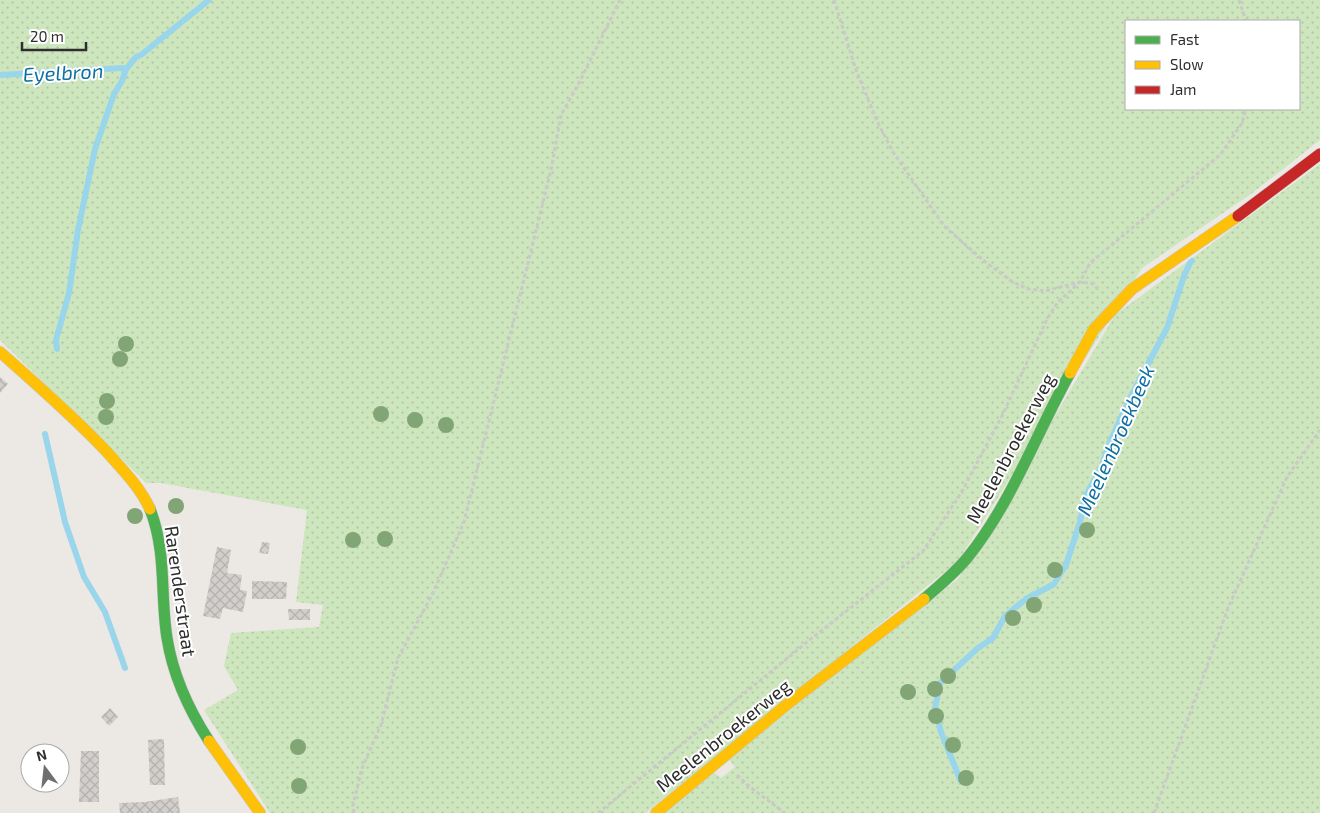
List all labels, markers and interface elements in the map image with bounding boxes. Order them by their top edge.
scale bar [22,20,86,52]
legend [1125,20,1300,110]
text: 20 m [30,27,64,45]
text: Fast [1170,30,1200,48]
text: Slow [1170,55,1204,73]
water label: Eyelbron [22,58,104,87]
text: Jam [1170,80,1196,98]
water label: Meelenbroekbeek [1071,361,1159,519]
street label: Meelenbroekerweg [961,369,1059,527]
street label: Rarenderstraat [160,524,202,658]
street label: Meelenbroekerweg [651,673,795,796]
north arrow [20,743,70,793]
text: N [34,745,49,764]

